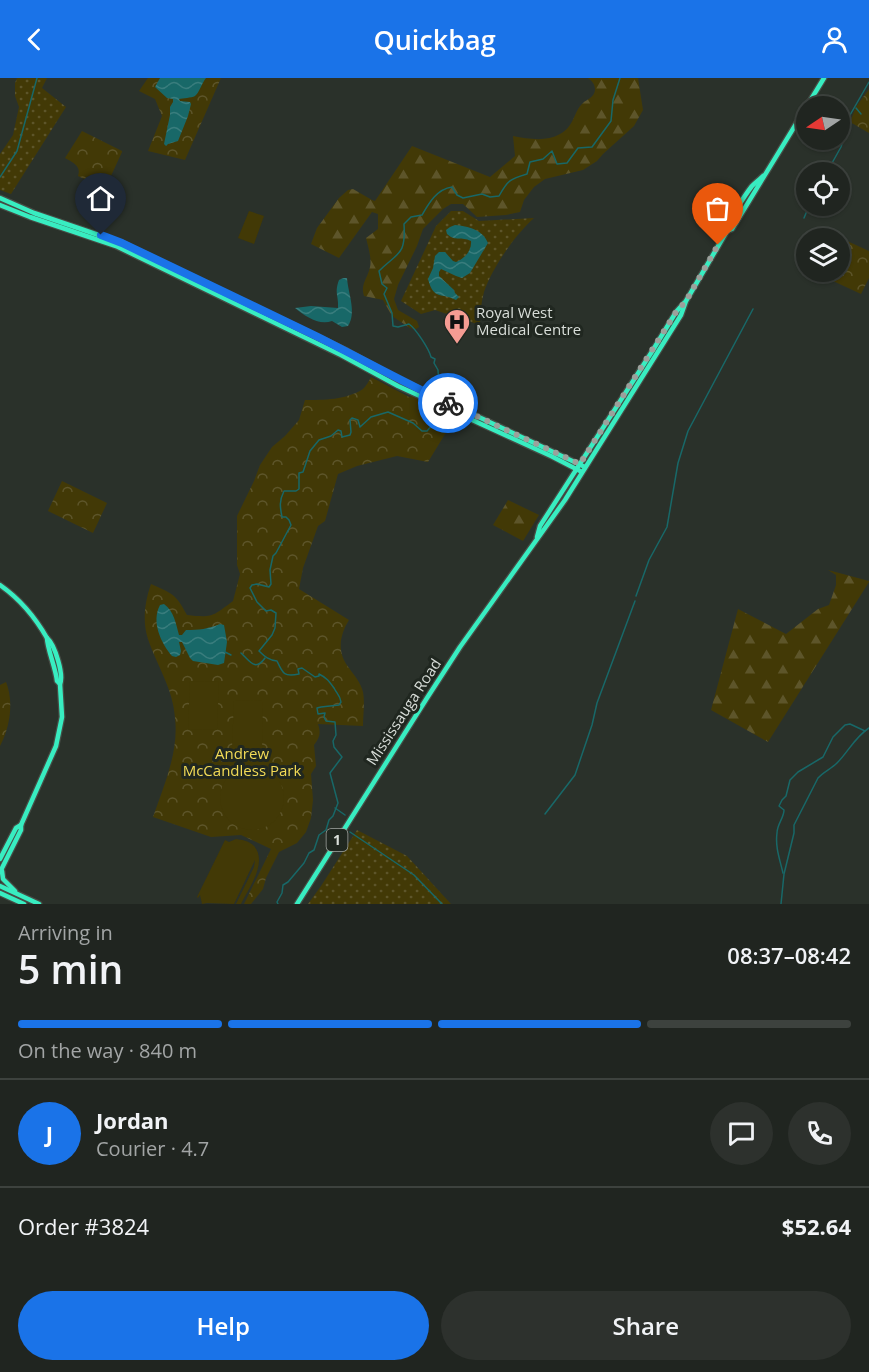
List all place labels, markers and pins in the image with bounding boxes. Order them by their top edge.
pin [75,173,126,235]
pin [692,183,743,245]
place label: Royal West Medical Centre [476,302,581,339]
hospital icon: Royal West Medical Centre [442,307,472,345]

